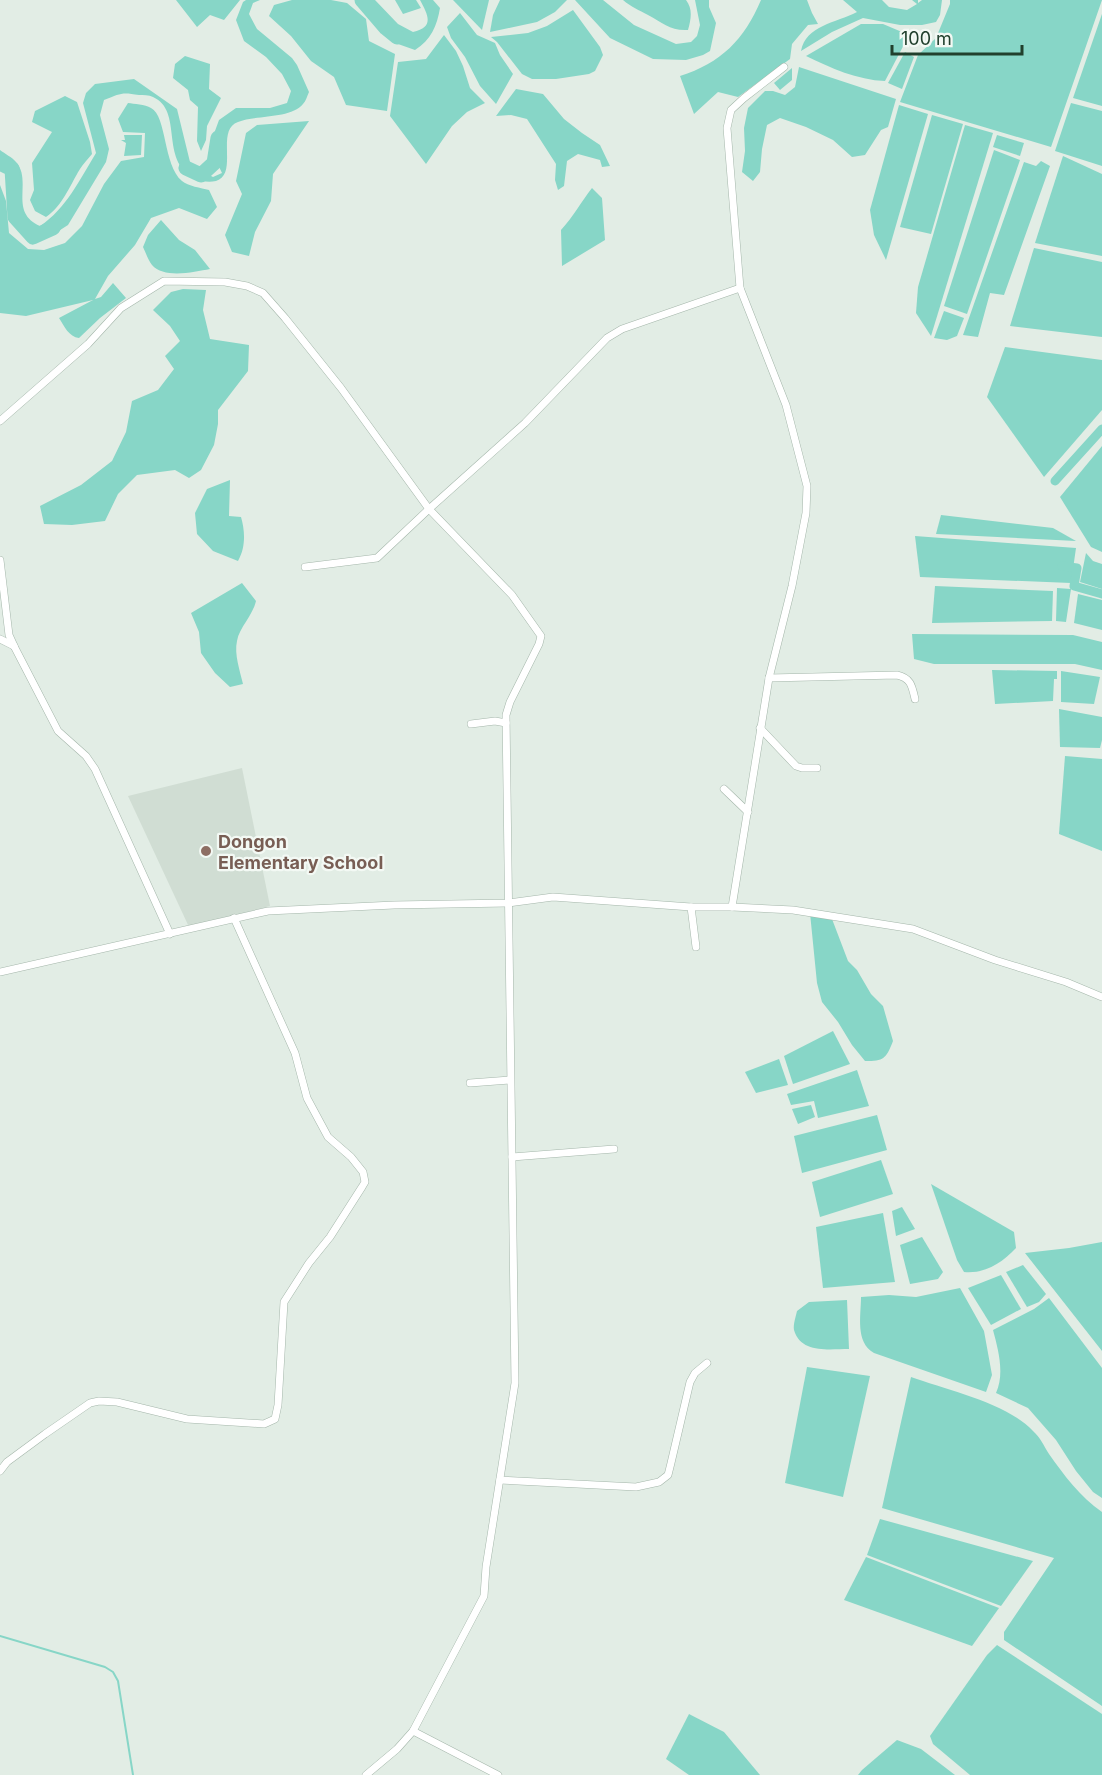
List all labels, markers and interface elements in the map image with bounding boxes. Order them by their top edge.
scale bar [892,18,1022,56]
text: 100 m [901,28,952,49]
place label: Dongon Elementary School [218,831,383,873]
marker: Dongon Elementary School [199,844,213,858]

